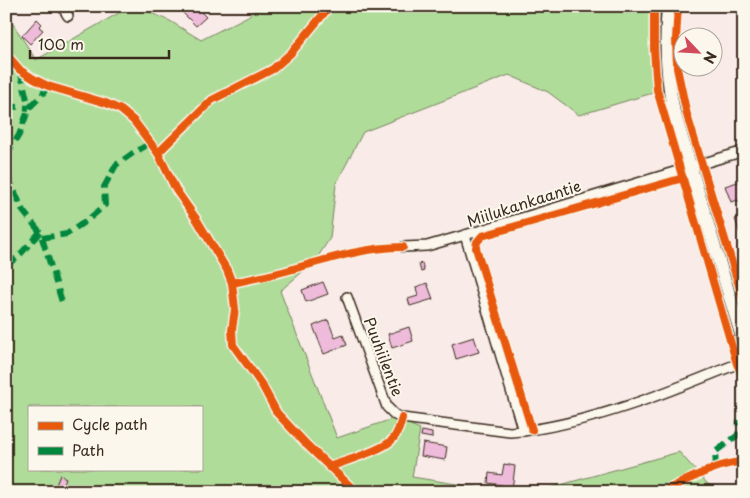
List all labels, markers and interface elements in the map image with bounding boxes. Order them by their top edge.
scale bar [30,28,169,60]
north arrow [672,28,722,78]
text: 100 m [38,32,84,55]
text: N [698,48,722,67]
street label: Miilukankaantie [464,173,584,232]
street label: Puuhiilentie [359,314,410,399]
legend [28,406,202,470]
text: Cycle path [72,412,148,435]
text: Path [72,438,104,461]

